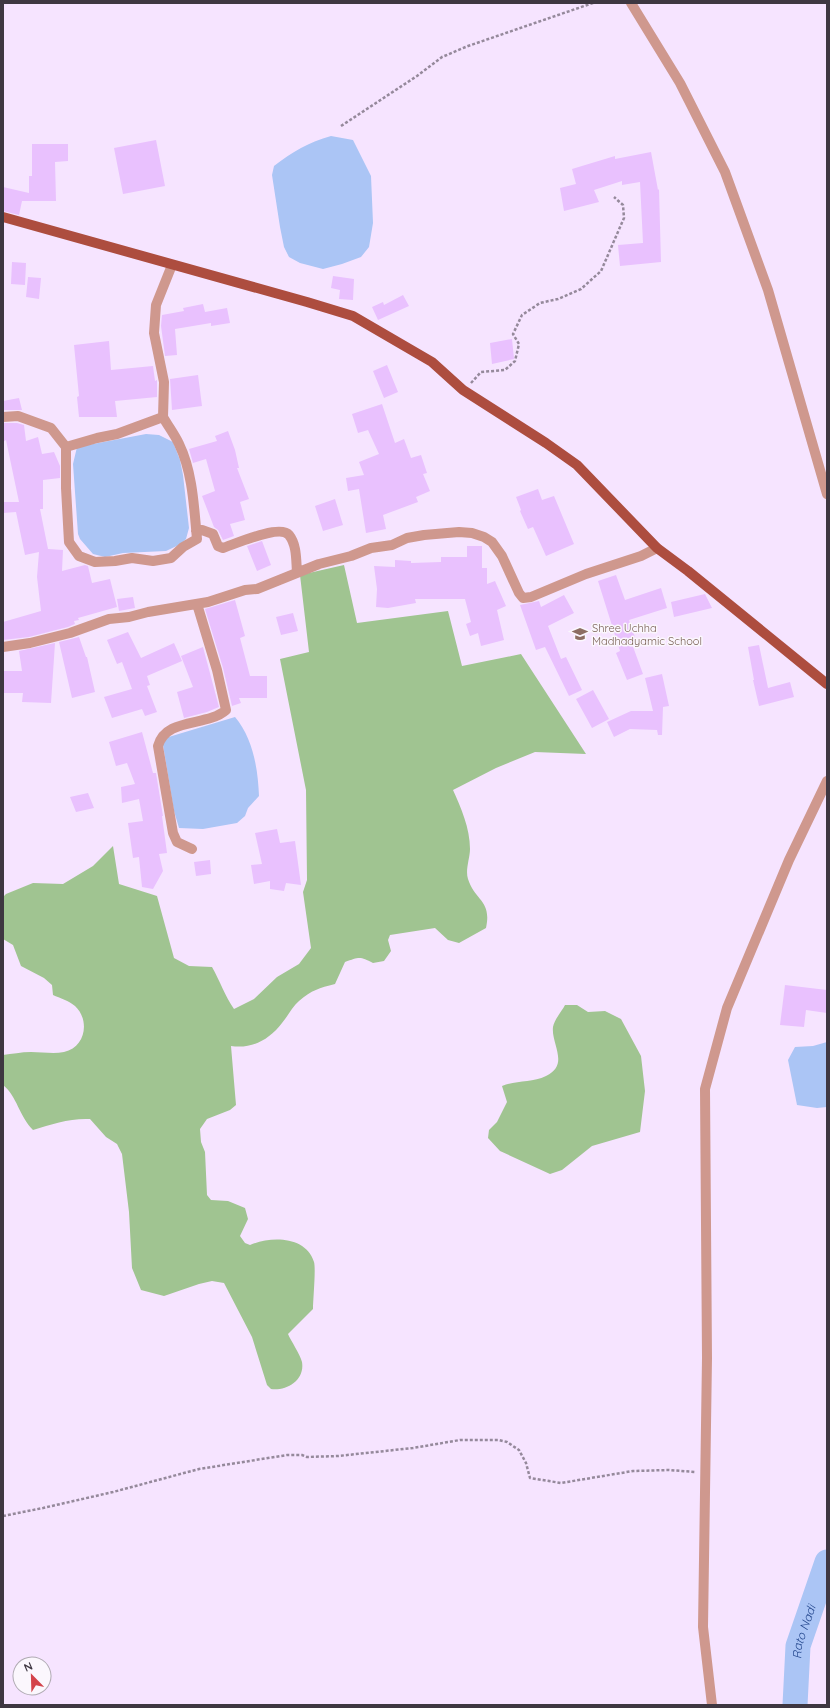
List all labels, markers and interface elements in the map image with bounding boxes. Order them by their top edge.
place label: Shree Uchha Madhadyamic School [592,621,702,648]
school or university icon: Shree Uchha Madhadyamic School [571,625,589,643]
water label: Rato Nadi [789,1602,819,1659]
north arrow [12,1656,52,1696]
text: N [22,1659,35,1675]

